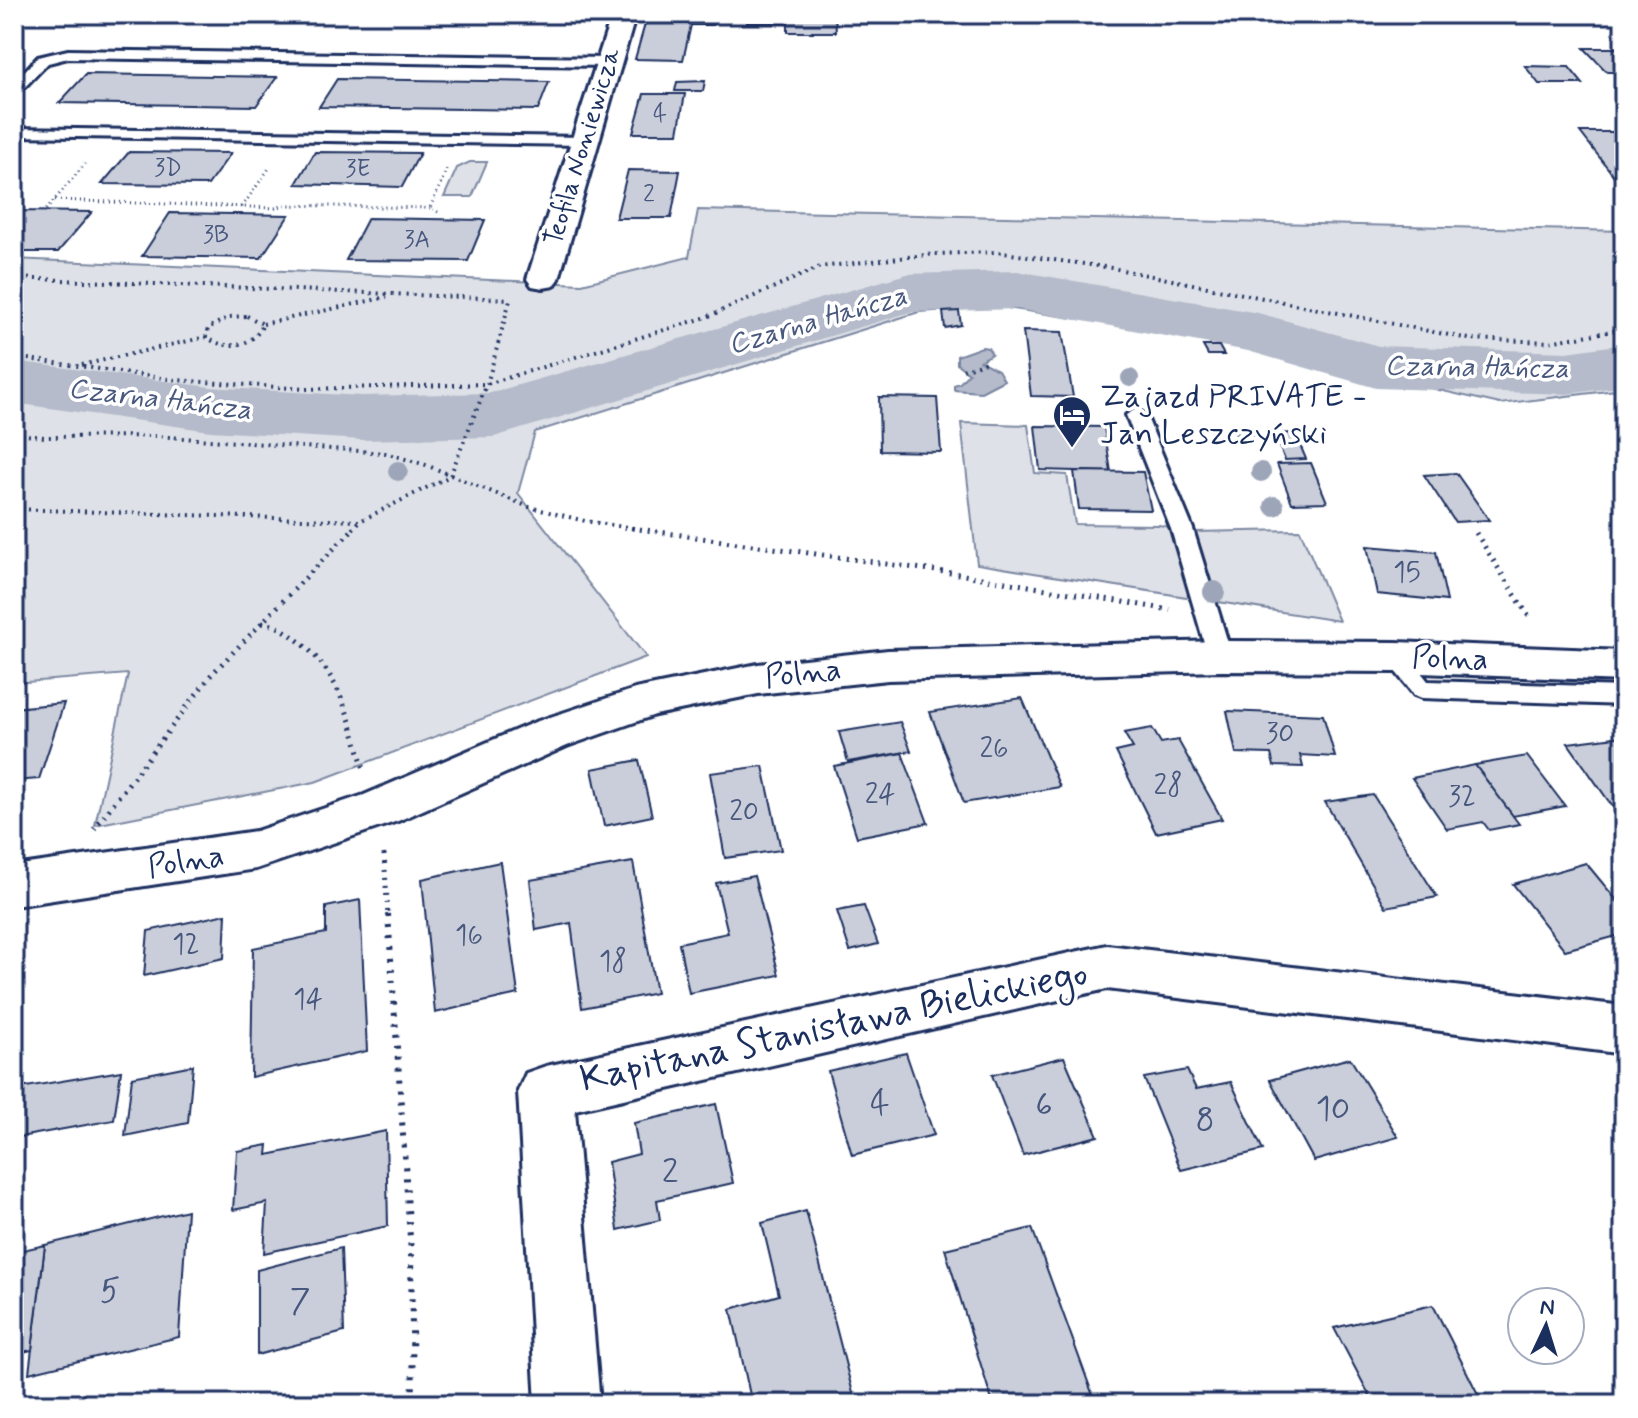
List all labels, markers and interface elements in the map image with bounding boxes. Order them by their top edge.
street label: Teofila Noniewicza [537,44,629,250]
house number: 4 [653,99,667,130]
house number: 3D [154,153,182,184]
house number: 3E [346,154,370,185]
house number: 2 [643,179,655,210]
house number: 3B [203,220,229,251]
house number: 3A [404,225,430,256]
water label: Czarna Hańcza [724,278,912,364]
water label: Czarna Hańcza [1385,348,1569,388]
water label: Czarna Hańcza [66,370,254,430]
place label: Zajazd PRIVATE - Jan Leszczyński [1100,376,1367,455]
hotel icon: Zajazd PRIVATE - Jan Leszczyński [1051,394,1093,449]
house number: 15 [1393,555,1421,592]
street label: Polna [1411,637,1489,681]
street label: Polna [763,649,843,699]
house number: 30 [1266,716,1294,753]
house number: 26 [979,731,1009,768]
house number: 28 [1153,768,1183,805]
house number: 24 [865,777,895,814]
house number: 32 [1448,779,1476,816]
house number: 20 [729,794,759,831]
street label: Polna [145,835,227,889]
house number: 16 [455,918,483,955]
house number: 12 [172,927,200,964]
house number: 18 [599,944,627,981]
street label: Kapitana Stanisława Bielickiego [576,949,1093,1109]
house number: 14 [293,982,323,1019]
house number: 4 [870,1081,890,1126]
house number: 6 [1035,1083,1053,1128]
house number: 10 [1316,1087,1350,1132]
house number: 8 [1195,1098,1215,1143]
house number: 2 [662,1150,678,1195]
house number: 5 [100,1269,120,1314]
house number: 7 [290,1279,310,1324]
north arrow [1506,1286,1586,1366]
text: N [1539,1294,1556,1323]

